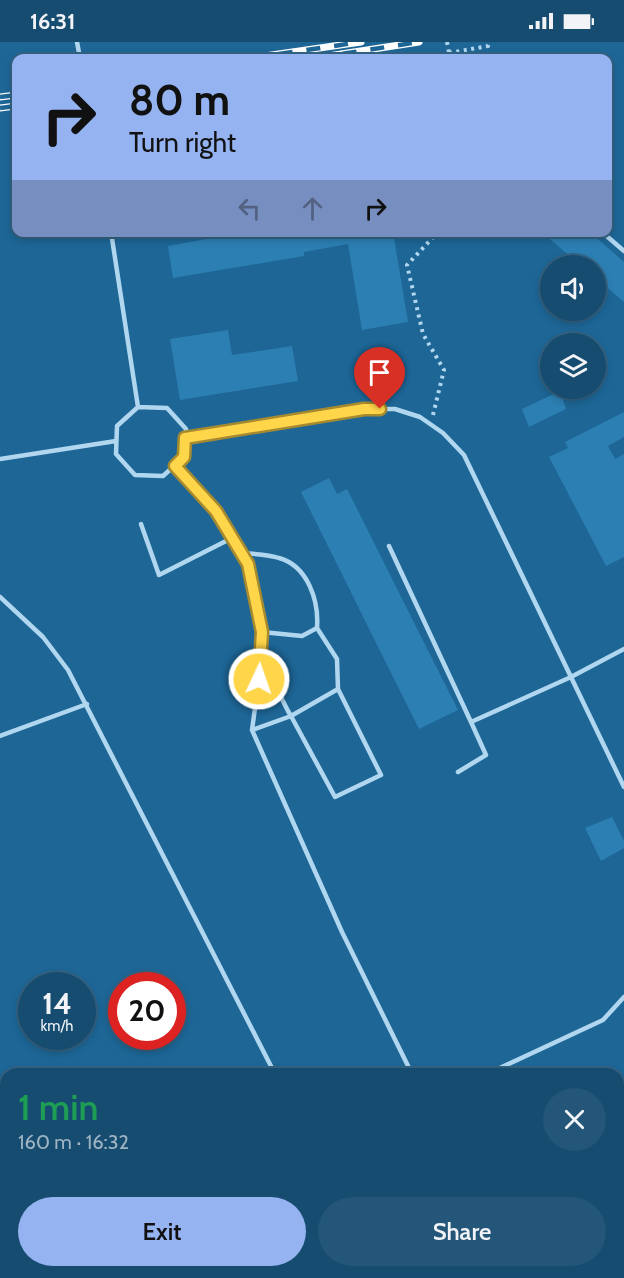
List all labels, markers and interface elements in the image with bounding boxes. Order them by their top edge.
text: 16:31 [30,8,75,35]
text: 80 m [129,74,230,126]
icon: right [30,78,108,156]
text: Turn right [129,126,236,159]
icon: left [233,192,266,225]
icon: ahead [296,192,329,225]
icon: right [359,192,392,225]
map controls [540,255,606,399]
button: sound [540,255,606,321]
button: layers [540,333,606,399]
pin [354,347,405,409]
icon: arrive [363,356,396,389]
position arrow [227,647,291,711]
speed limit sign: 20 [108,972,186,1050]
text: 14 [42,985,72,1022]
text: km/h [41,1017,73,1035]
text: 1 min [18,1085,98,1129]
button: close [543,1088,606,1151]
text: 160 m · 16:32 [18,1130,129,1154]
button: Exit [18,1197,306,1266]
button: Share [318,1197,606,1266]

